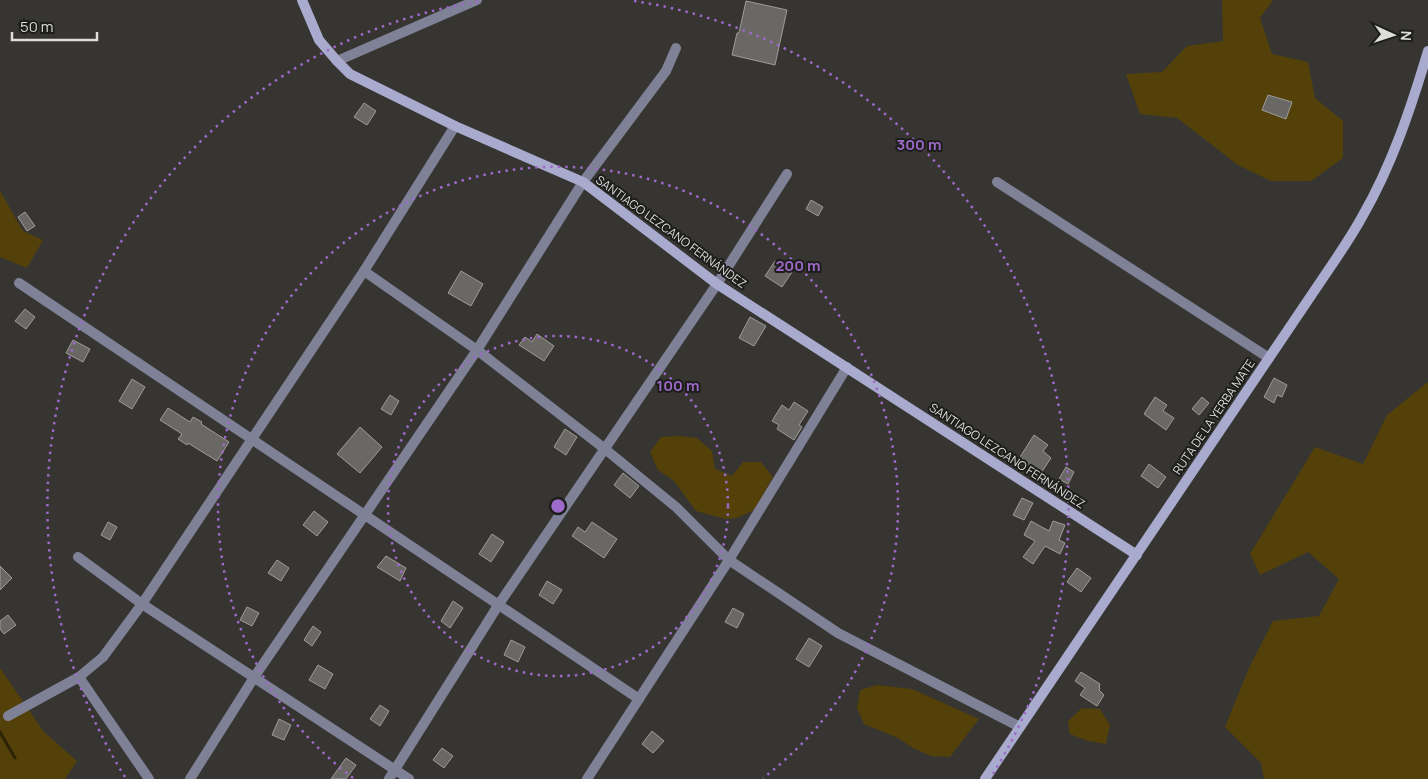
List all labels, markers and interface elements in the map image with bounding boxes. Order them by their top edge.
scale bar [12,10,98,42]
north arrow [1368,10,1418,60]
text: 50 m [20,16,54,37]
text: N [1397,30,1416,41]
text: 300 m [897,134,941,155]
street label: SANTIAGO LEZCANO FERNÁNDEZ [593,171,750,292]
text: 200 m [775,255,821,276]
street label: RUTA DE LA YERBA MATE [1169,356,1259,478]
text: 100 m [657,375,699,396]
street label: SANTIAGO LEZCANO FERNÁNDEZ [926,399,1088,512]
centre of rings [549,497,567,515]

